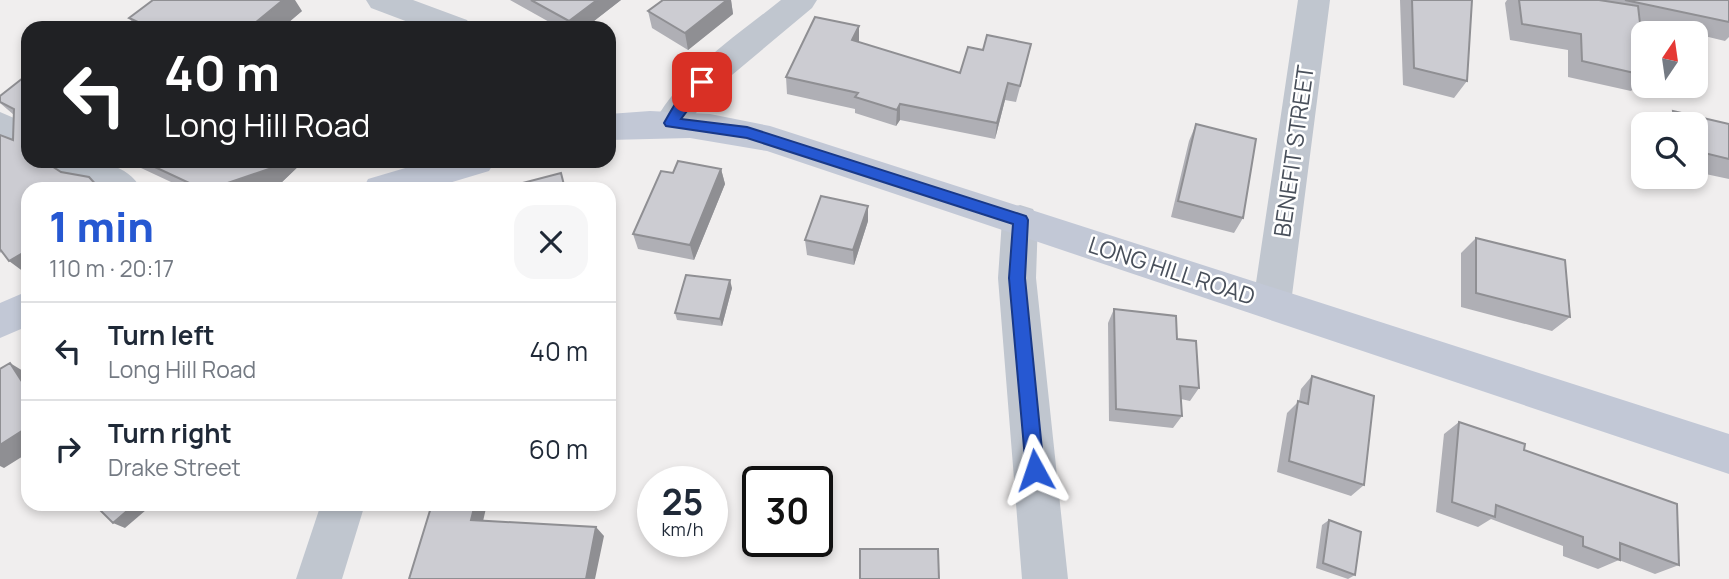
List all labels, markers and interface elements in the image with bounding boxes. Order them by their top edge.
north arrow [1631,21,1708,98]
map controls [1631,21,1708,189]
text: 40 m [164,39,280,106]
icon: left [49,49,140,140]
pin [672,52,732,112]
icon: arrive [683,63,721,101]
street label: BENEFIT STREET [1265,63,1321,239]
text: Long Hill Road [164,103,370,147]
button: search [1631,112,1708,189]
text: 1 min [49,197,154,255]
button: close [514,205,588,279]
street label: LONG HILL ROAD [1085,228,1259,312]
text: 110 m · 20:17 [49,252,174,284]
text: Turn left [108,317,215,353]
icon: left [49,332,87,370]
text: 40 m [530,333,588,369]
text: Long Hill Road [108,353,256,385]
text: Turn right [108,415,232,451]
icon: right [49,430,87,468]
text: 60 m [529,431,588,467]
position arrow [998,433,1072,507]
text: Drake Street [108,451,241,483]
speed limit sign: 30 [742,466,833,557]
text: 25 [662,478,703,526]
text: km/h [662,517,703,541]

